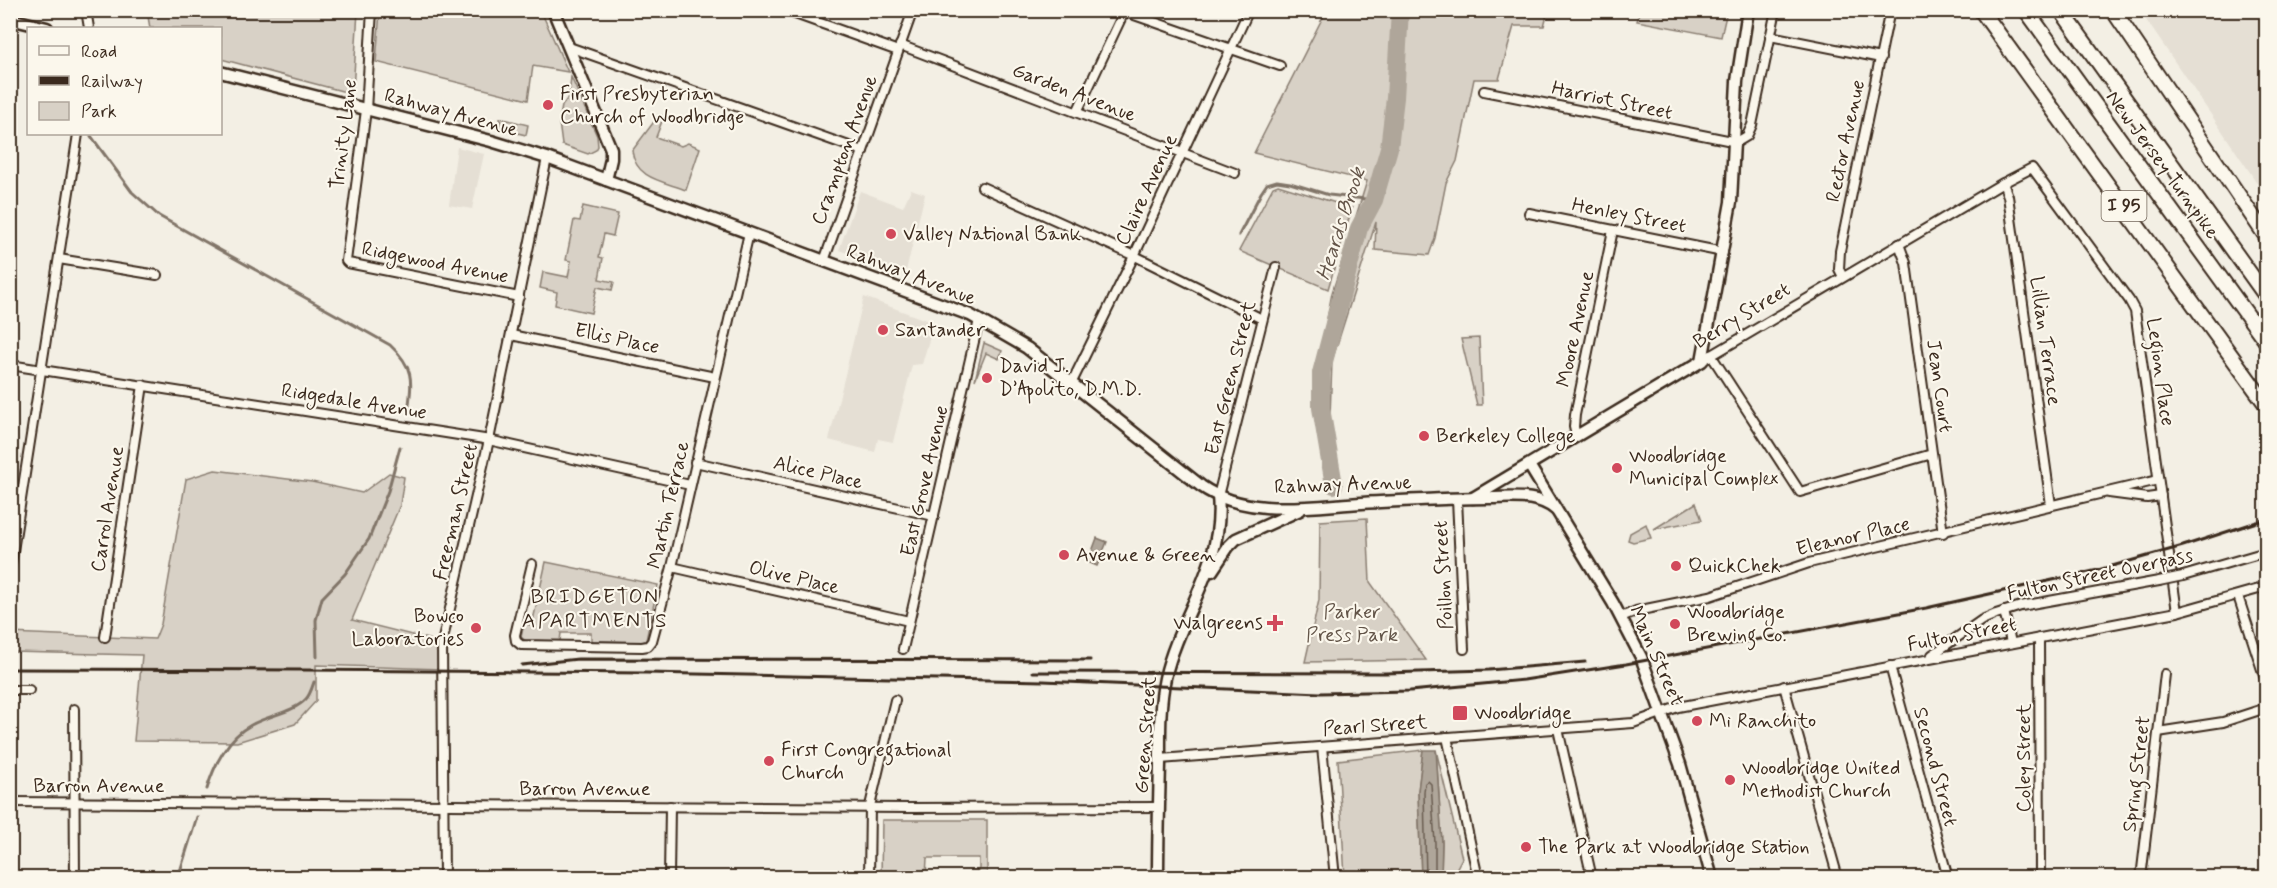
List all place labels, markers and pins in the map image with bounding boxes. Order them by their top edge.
place label: First Presbyterian Church of Woodbridge [560,81,744,131]
marker: First Presbyterian Church of Woodbridge [541,98,555,112]
place label: Valley National Bank [903,221,1081,248]
marker: Valley National Bank [884,227,898,241]
place label: Santander [895,317,986,344]
marker: Santander [876,323,890,337]
place label: David J. D’Apolito, D.M.D. [999,353,1142,404]
marker: David J. D’Apolito, D.M.D. [980,371,994,385]
place label: Berkeley College [1436,423,1576,451]
marker: Berkeley College [1417,429,1431,443]
place label: Woodbridge Municipal Complex [1629,443,1779,493]
marker: Woodbridge Municipal Complex [1610,461,1624,475]
place label: Avenue & Green [1076,542,1216,569]
marker: Avenue & Green [1057,548,1071,562]
place label: QuickChek [1688,553,1781,580]
marker: QuickChek [1669,559,1683,573]
place label: Woodbridge Brewing Co. [1687,599,1787,651]
place label: Bowco Laboratories [352,603,464,653]
place label: Walgreens [1173,610,1263,638]
marker: Walgreens [1268,616,1282,630]
marker: Woodbridge Brewing Co. [1668,617,1682,631]
marker: Bowco Laboratories [469,621,483,635]
place label: Woodbridge [1474,700,1572,728]
marker: Woodbridge [1451,704,1469,722]
place label: Mi Ranchito [1709,708,1816,735]
marker: Mi Ranchito [1690,714,1704,728]
place label: First Congregational Church [781,737,952,787]
marker: First Congregational Church [762,754,776,768]
place label: Woodbridge United Methodist Church [1742,755,1900,805]
marker: Woodbridge United Methodist Church [1723,773,1737,787]
place label: The Park at Woodbridge Station [1538,834,1810,862]
marker: The Park at Woodbridge Station [1519,840,1533,854]

